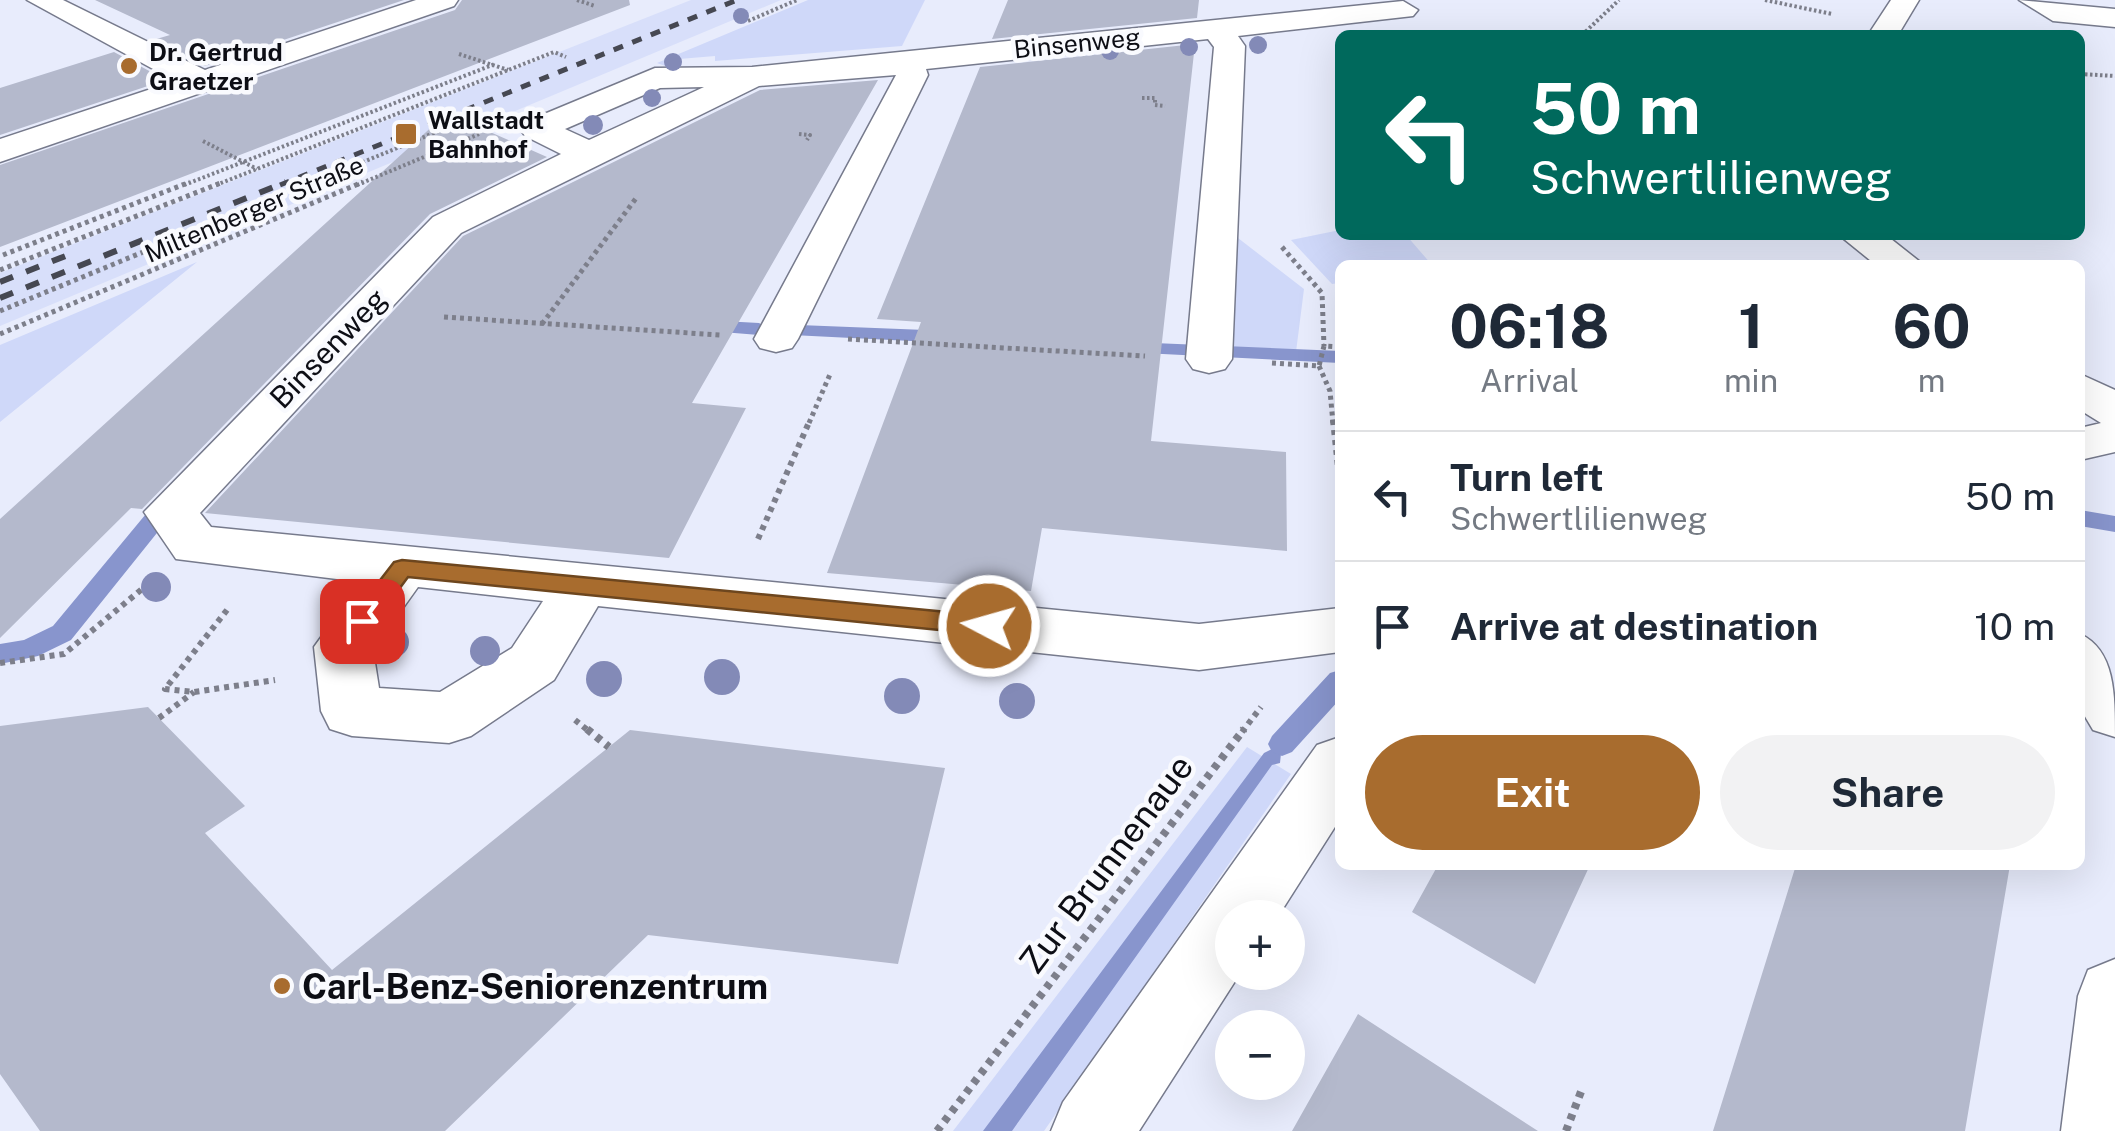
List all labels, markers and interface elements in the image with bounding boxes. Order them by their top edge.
street label: Binsenweg [1012,21,1142,65]
place label: Dr. Gertrud Graetzer [149,37,283,96]
marker: Dr. Gertrud Graetzer [118,55,140,77]
text: 50 m [1530,67,1701,150]
icon: left [1365,70,1495,200]
place label: Wallstadt Bahnhof [428,105,544,164]
marker: Wallstadt Bahnhof [393,121,419,147]
street label: Miltenberger Straße [140,149,368,269]
text: Schwertlilienweg [1530,151,1892,204]
street label: Binsenweg [262,281,394,415]
text: 06:18 [1449,291,1610,362]
text: 1 [1738,291,1764,362]
text: 60 [1893,291,1971,362]
text: Arrival [1480,362,1579,399]
text: min [1724,362,1778,399]
text: m [1918,362,1945,399]
text: Turn left [1450,455,1604,500]
icon: left [1365,469,1420,524]
text: 50 m [1965,474,2055,519]
text: Schwertlilienweg [1450,500,1708,537]
position arrow [937,574,1041,678]
pin [320,579,405,664]
icon: arrive [335,594,390,649]
icon: arrive [1365,599,1420,654]
text: Arrive at destination [1450,604,1818,649]
text: 10 m [1974,604,2055,649]
button: Exit [1365,735,1700,850]
button: Share [1720,735,2055,850]
street label: Zur Brunnenaue [1011,747,1201,981]
map controls [1215,900,1305,1100]
button: + [1215,900,1305,990]
place label: Carl-Benz-Seniorenzentrum [302,966,768,1007]
marker: Carl-Benz-Seniorenzentrum [271,975,293,997]
button: − [1215,1010,1305,1100]

